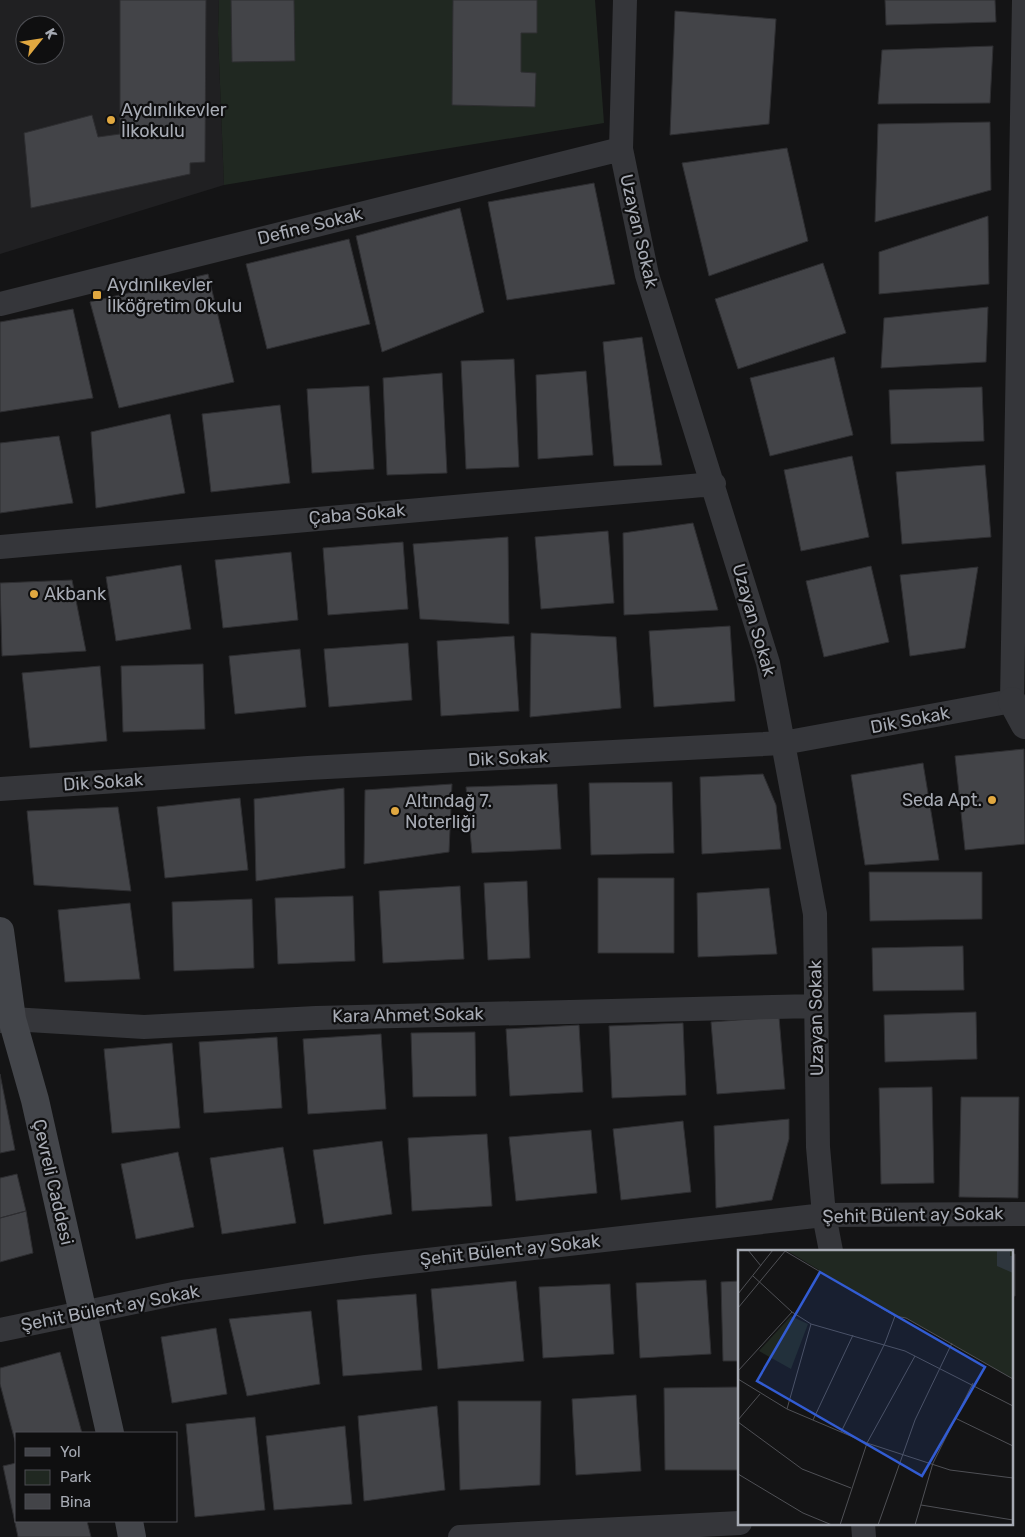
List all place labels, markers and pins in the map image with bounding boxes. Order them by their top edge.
place label: Aydınlıkevler İlkokulu [121,99,227,142]
marker: Aydınlıkevler İlkokulu [105,114,117,126]
place label: Aydınlıkevler İlköğretim Okulu [107,274,242,317]
marker: Aydınlıkevler İlköğretim Okulu [91,289,103,301]
place label: Akbank [44,583,107,605]
marker: Akbank [28,588,40,600]
place label: Seda Apt. [902,789,982,811]
place label: Altındağ 7. Noterliği [405,790,492,833]
marker: Seda Apt. [986,794,998,806]
marker: Altındağ 7. Noterliği [389,805,401,817]

